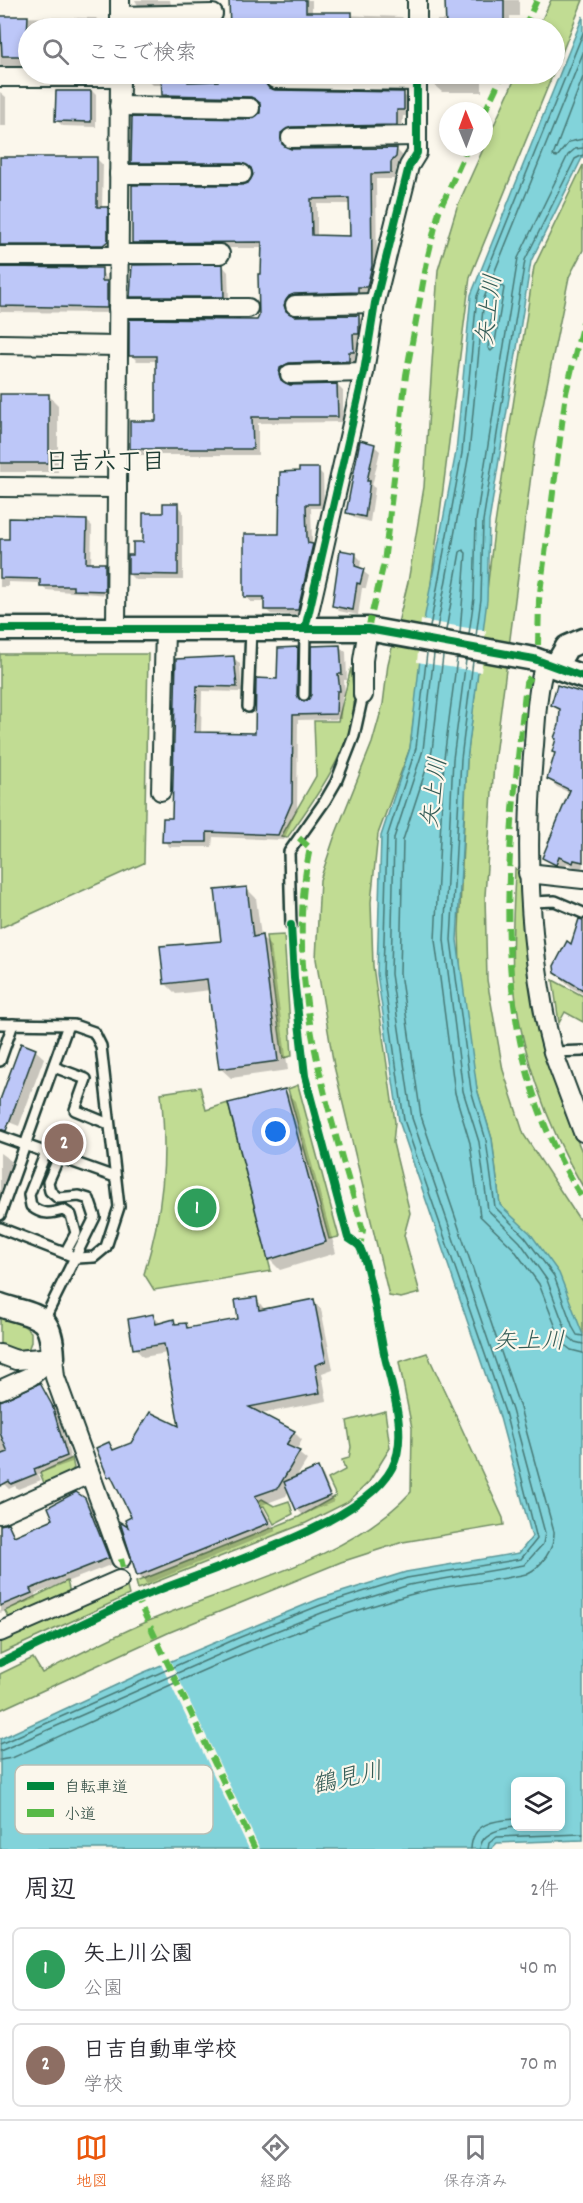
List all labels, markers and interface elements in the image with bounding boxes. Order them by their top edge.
search box [18,18,565,84]
icon: search [39,35,72,68]
text: ここで検索 [87,39,197,70]
north arrow [439,102,493,156]
water label: 矢上川 [470,272,512,348]
district label: 日吉六丁目 [45,447,165,481]
water label: 矢上川 [415,755,457,831]
your location [261,1117,290,1146]
pin: 2 [44,1120,84,1166]
pin: 1 [178,1186,216,1230]
water label: 矢上川 [493,1326,565,1360]
water label: 鶴見川 [309,1755,387,1805]
legend [15,1765,213,1834]
text: 自転車道 [64,1777,128,1800]
map controls [511,1777,565,1831]
button: layers [511,1777,565,1831]
text: 小道 [64,1804,96,1827]
text: 周辺 [24,1873,76,1910]
text: 2件 [530,1877,559,1905]
text: 矢上川公園 [83,1940,193,1971]
text: 1 [43,1955,48,1983]
text: 40 m [519,1955,557,1983]
text: 公園 [83,1976,123,2004]
text: 日吉自動車学校 [83,2036,237,2067]
text: 2 [41,2051,50,2079]
text: 70 m [520,2051,557,2079]
text: 学校 [83,2072,123,2100]
tab: 地図 [75,2131,108,2194]
tab: 経路 [259,2131,292,2194]
tab: 保存済み [443,2131,507,2194]

